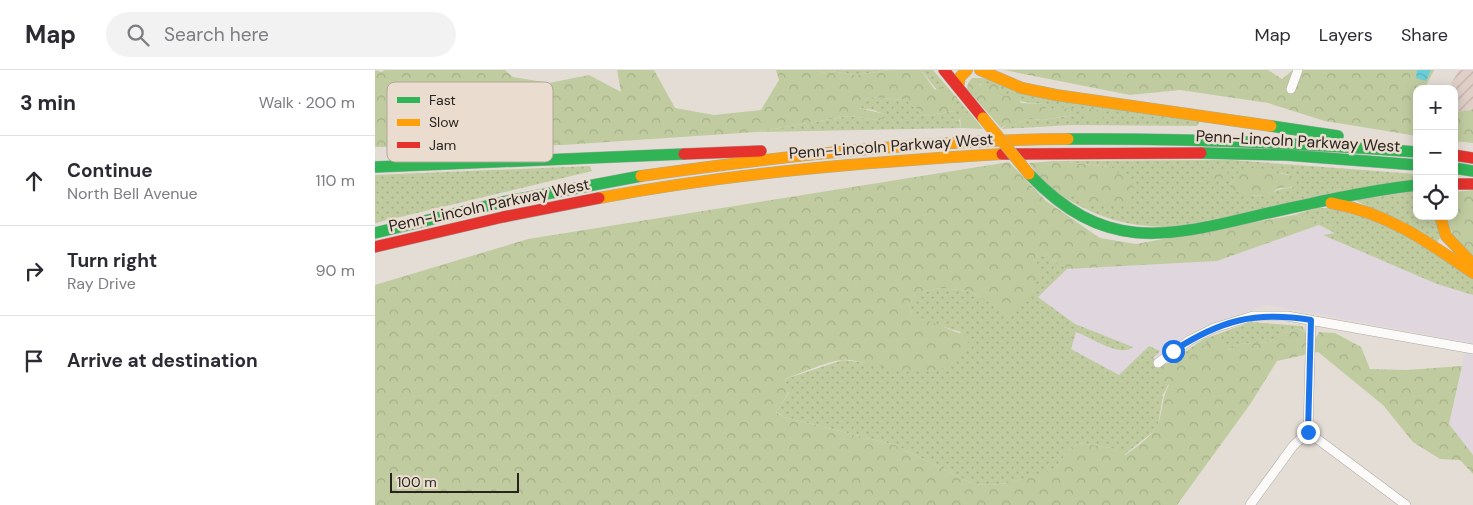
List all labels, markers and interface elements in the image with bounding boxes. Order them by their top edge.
search box [106,12,456,57]
text: Map [25,19,76,50]
icon: search [124,21,152,49]
text: Search here [164,22,269,47]
text: Map [1255,23,1291,47]
text: Layers [1319,23,1373,47]
text: Share [1401,23,1448,47]
legend [387,82,553,162]
map controls [1413,85,1458,220]
button: + [1413,85,1458,130]
text: 3 min [20,89,76,117]
text: Fast [429,91,456,109]
text: Walk · 200 m [259,92,355,113]
text: Slow [429,113,459,131]
street label: Penn-Lincoln Parkway West [1195,125,1401,157]
street label: Penn-Lincoln Parkway West [788,128,994,164]
button: − [1413,130,1458,175]
text: Jam [429,136,456,154]
text: Continue [67,158,153,183]
icon: ahead [20,167,48,195]
text: 110 m [316,170,355,191]
street label: Penn-Lincoln Parkway West [387,173,591,237]
button: locate [1413,175,1458,220]
text: North Bell Avenue [67,183,198,204]
text: Turn right [67,248,157,273]
icon: right [20,257,48,285]
text: 90 m [315,260,355,281]
text: Ray Drive [67,273,136,294]
route start [1162,340,1185,363]
icon: arrive [20,347,48,375]
text: Arrive at destination [67,348,258,373]
route end [1297,421,1320,444]
scale bar [390,470,519,493]
text: 100 m [397,473,437,491]

